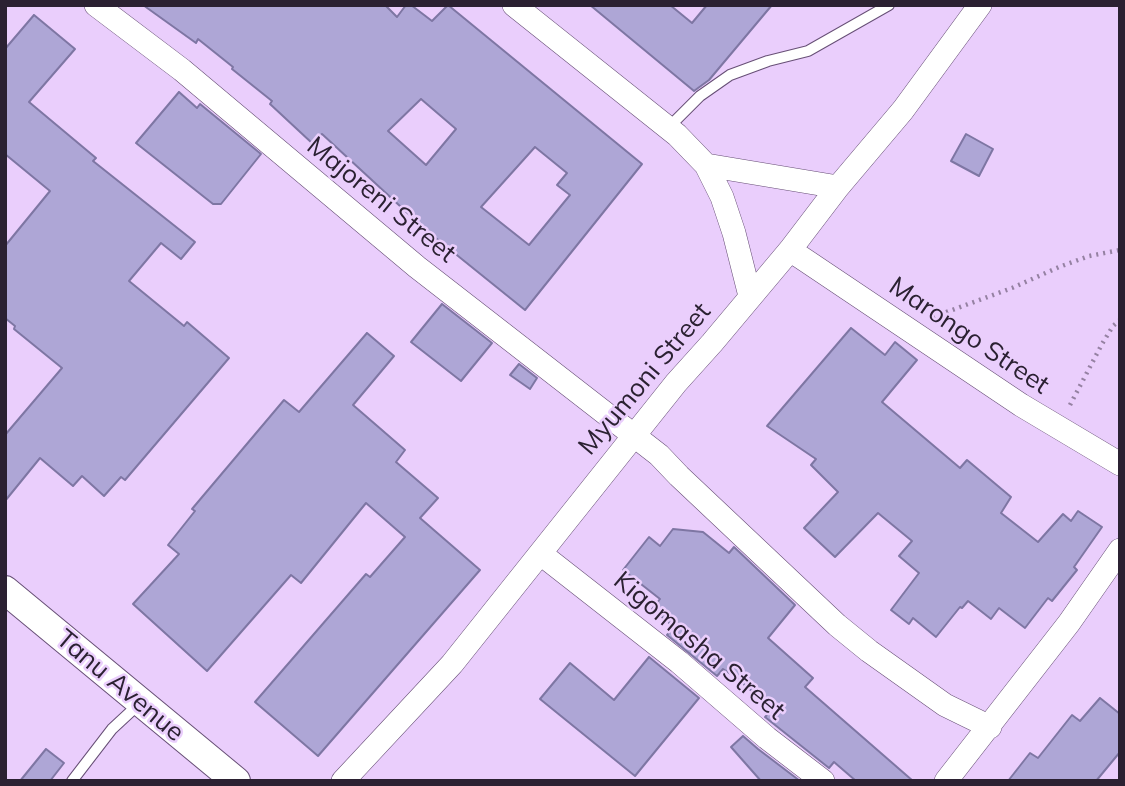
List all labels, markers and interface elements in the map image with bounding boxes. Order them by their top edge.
street label: Majoreni Street [300,130,462,270]
street label: Marongo Street [883,271,1055,401]
street label: Myumoni Street [572,297,718,461]
street label: Kigomasha Street [607,565,791,727]
street label: Tanu Avenue [50,624,190,748]

